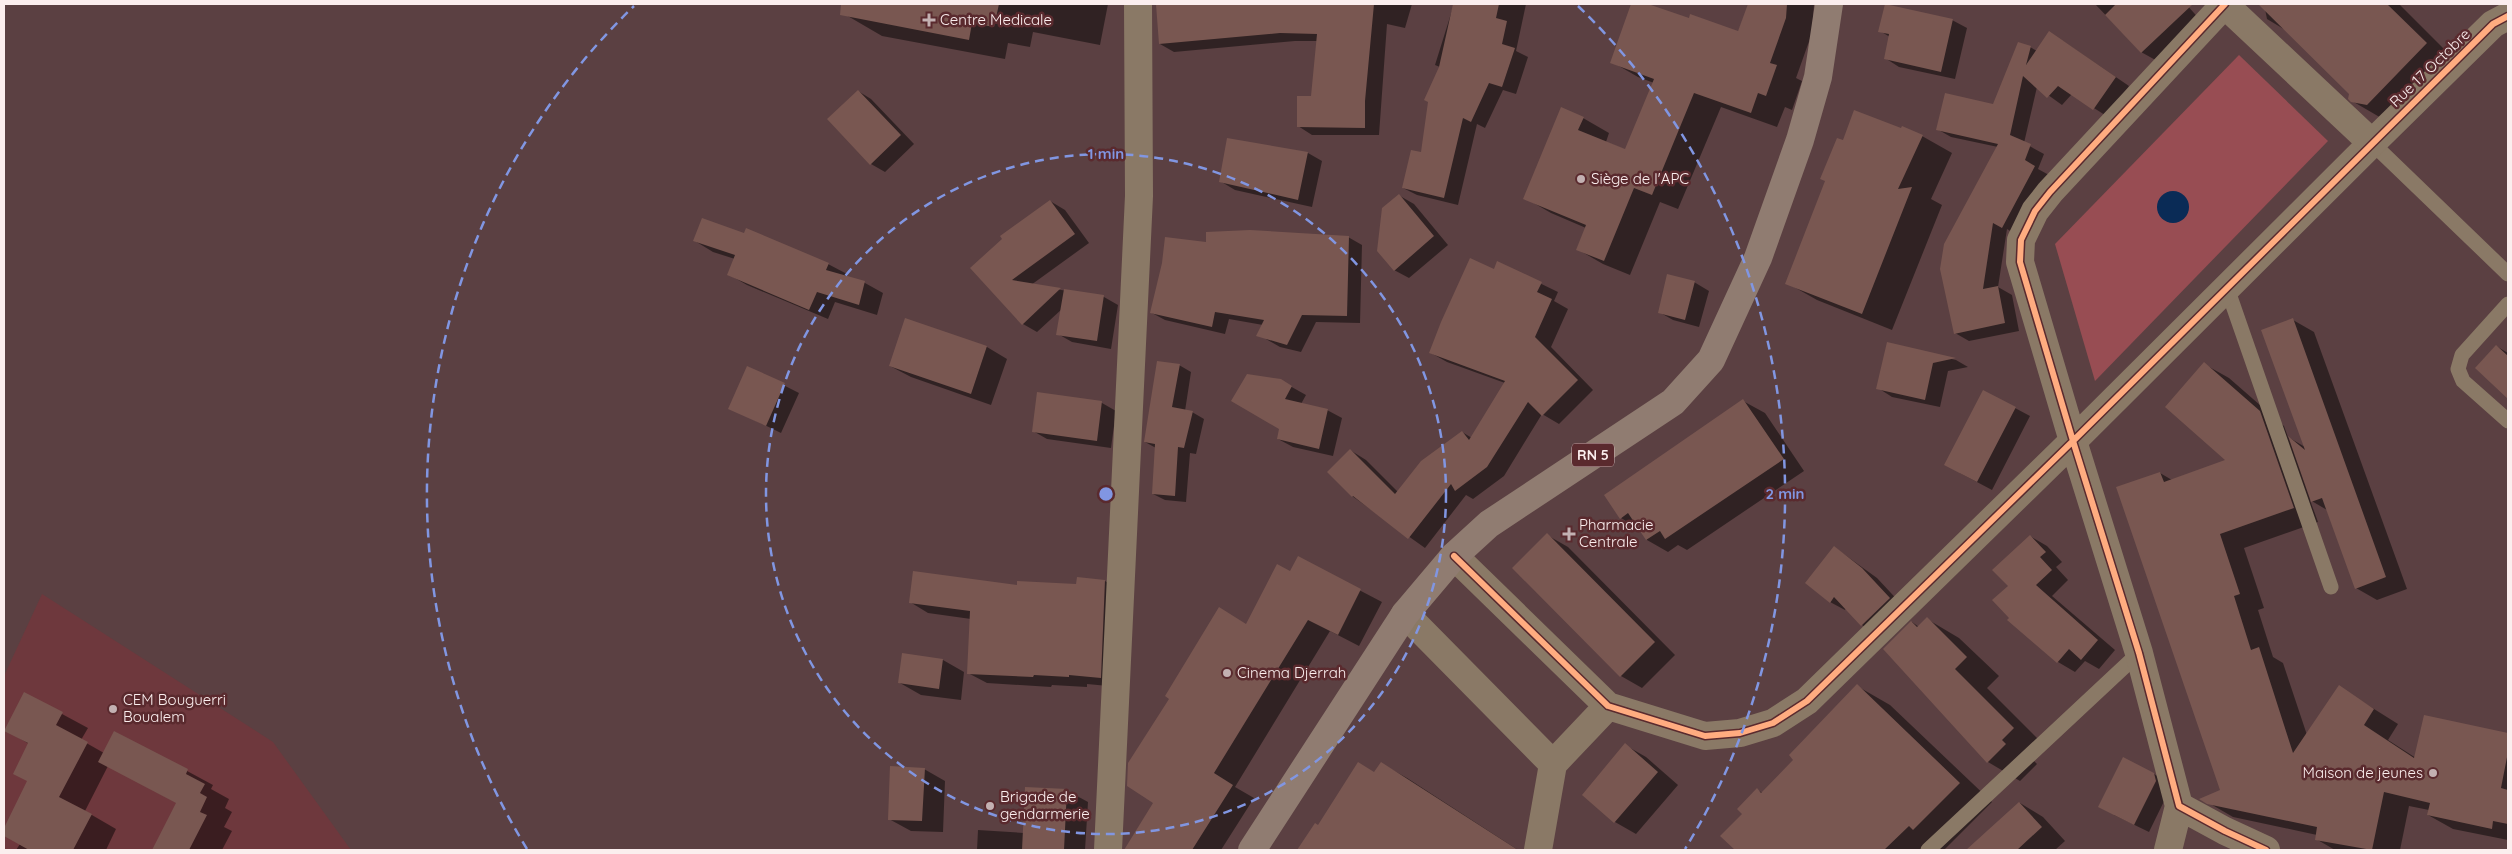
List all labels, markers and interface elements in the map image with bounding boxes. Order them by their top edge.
place label: Centre Medicale [940,10,1052,29]
marker: Centre Medicale [922,13,936,27]
street label: Rue 17 Octobre [2385,24,2474,111]
text: 1 min [1088,144,1124,163]
place label: Siège de l'APC [1591,169,1689,188]
marker: Siège de l'APC [1575,173,1587,185]
road number: RN 5 [1572,444,1614,466]
text: 2 min [1765,484,1805,503]
centre of rings [1097,485,1115,503]
place label: Pharmacie Centrale [1579,515,1654,551]
marker: Pharmacie Centrale [1563,528,1575,540]
place label: Cinema Djerrah [1237,663,1346,682]
marker: Cinema Djerrah [1221,667,1233,679]
place label: CEM Bouguerri Boualem [123,690,226,726]
marker: CEM Bouguerri Boualem [107,703,119,715]
place label: Maison de jeunes [2303,763,2423,782]
marker: Maison de jeunes [2427,767,2439,779]
place label: Brigade de gendarmerie [1000,787,1090,823]
marker: Brigade de gendarmerie [984,800,996,812]

